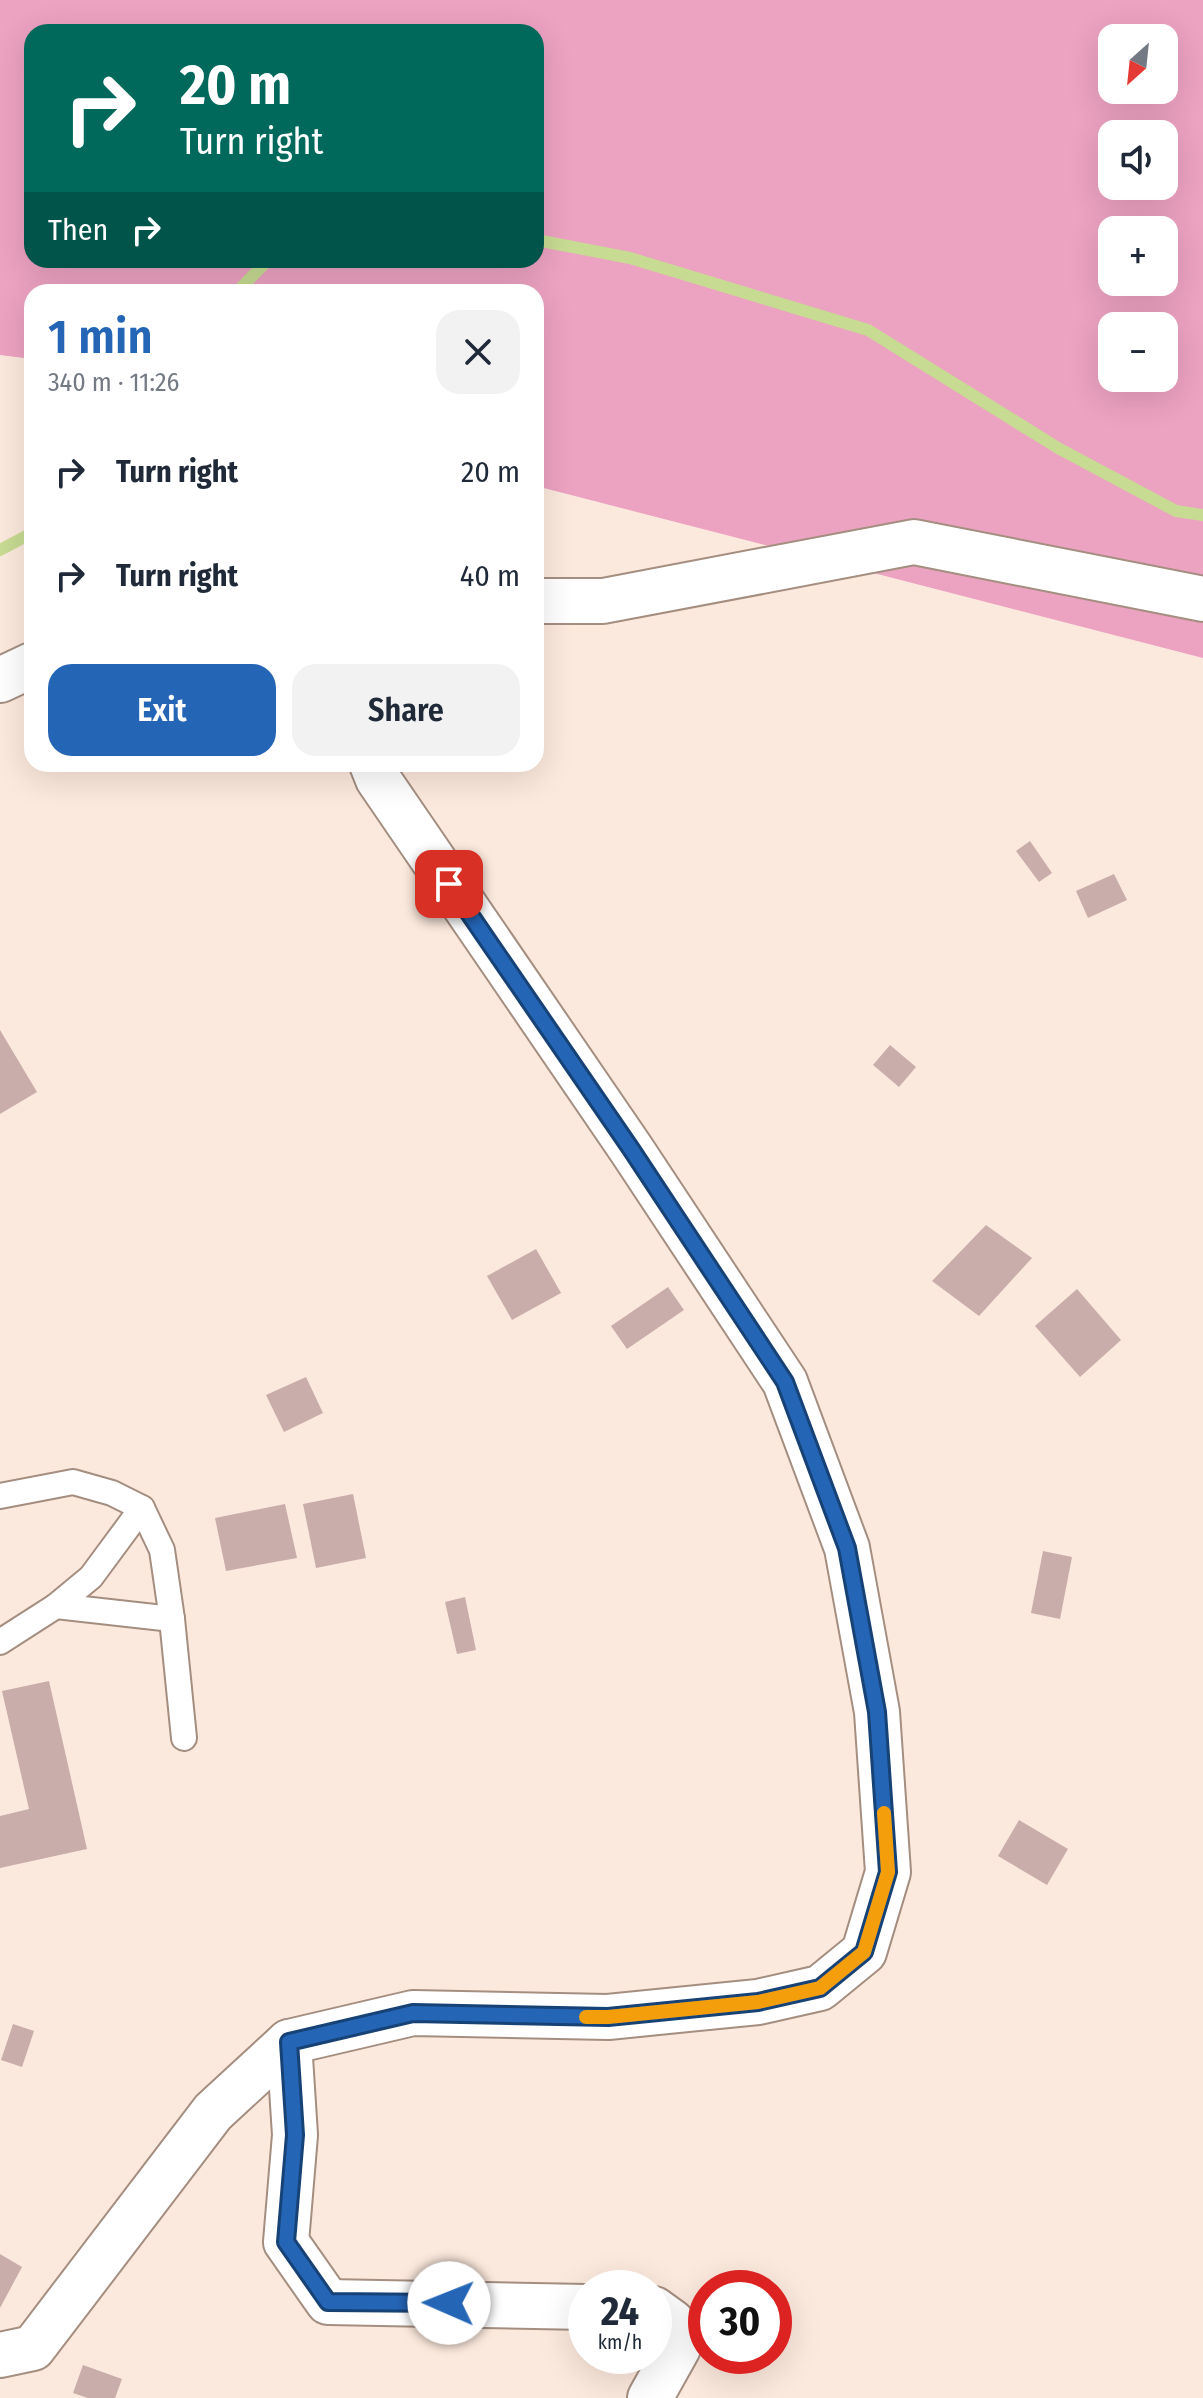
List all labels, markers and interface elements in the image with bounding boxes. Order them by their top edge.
north arrow [1098,24,1178,104]
map controls [1098,24,1178,392]
text: 20 m [180,52,291,119]
icon: right [48,56,152,160]
text: Turn right [180,120,323,164]
button: sound [1098,120,1178,200]
icon: right [124,208,168,252]
text: Then [48,212,108,248]
button: + [1098,216,1178,296]
text: 1 min [48,308,153,366]
button: close [436,310,520,394]
button: − [1098,312,1178,392]
text: 340 m · 11:26 [48,367,179,398]
icon: right [48,450,92,494]
text: Turn right [116,454,238,490]
text: 20 m [461,454,520,490]
icon: right [48,554,92,598]
text: Turn right [116,558,238,594]
text: 40 m [460,558,520,594]
button: Exit [48,664,276,756]
button: Share [292,664,520,756]
pin [415,850,483,918]
icon: arrive [427,862,471,906]
position arrow [407,2261,491,2345]
speed limit sign: 30 [688,2270,792,2374]
text: 24 [601,2288,639,2336]
text: km/h [598,2330,642,2354]

